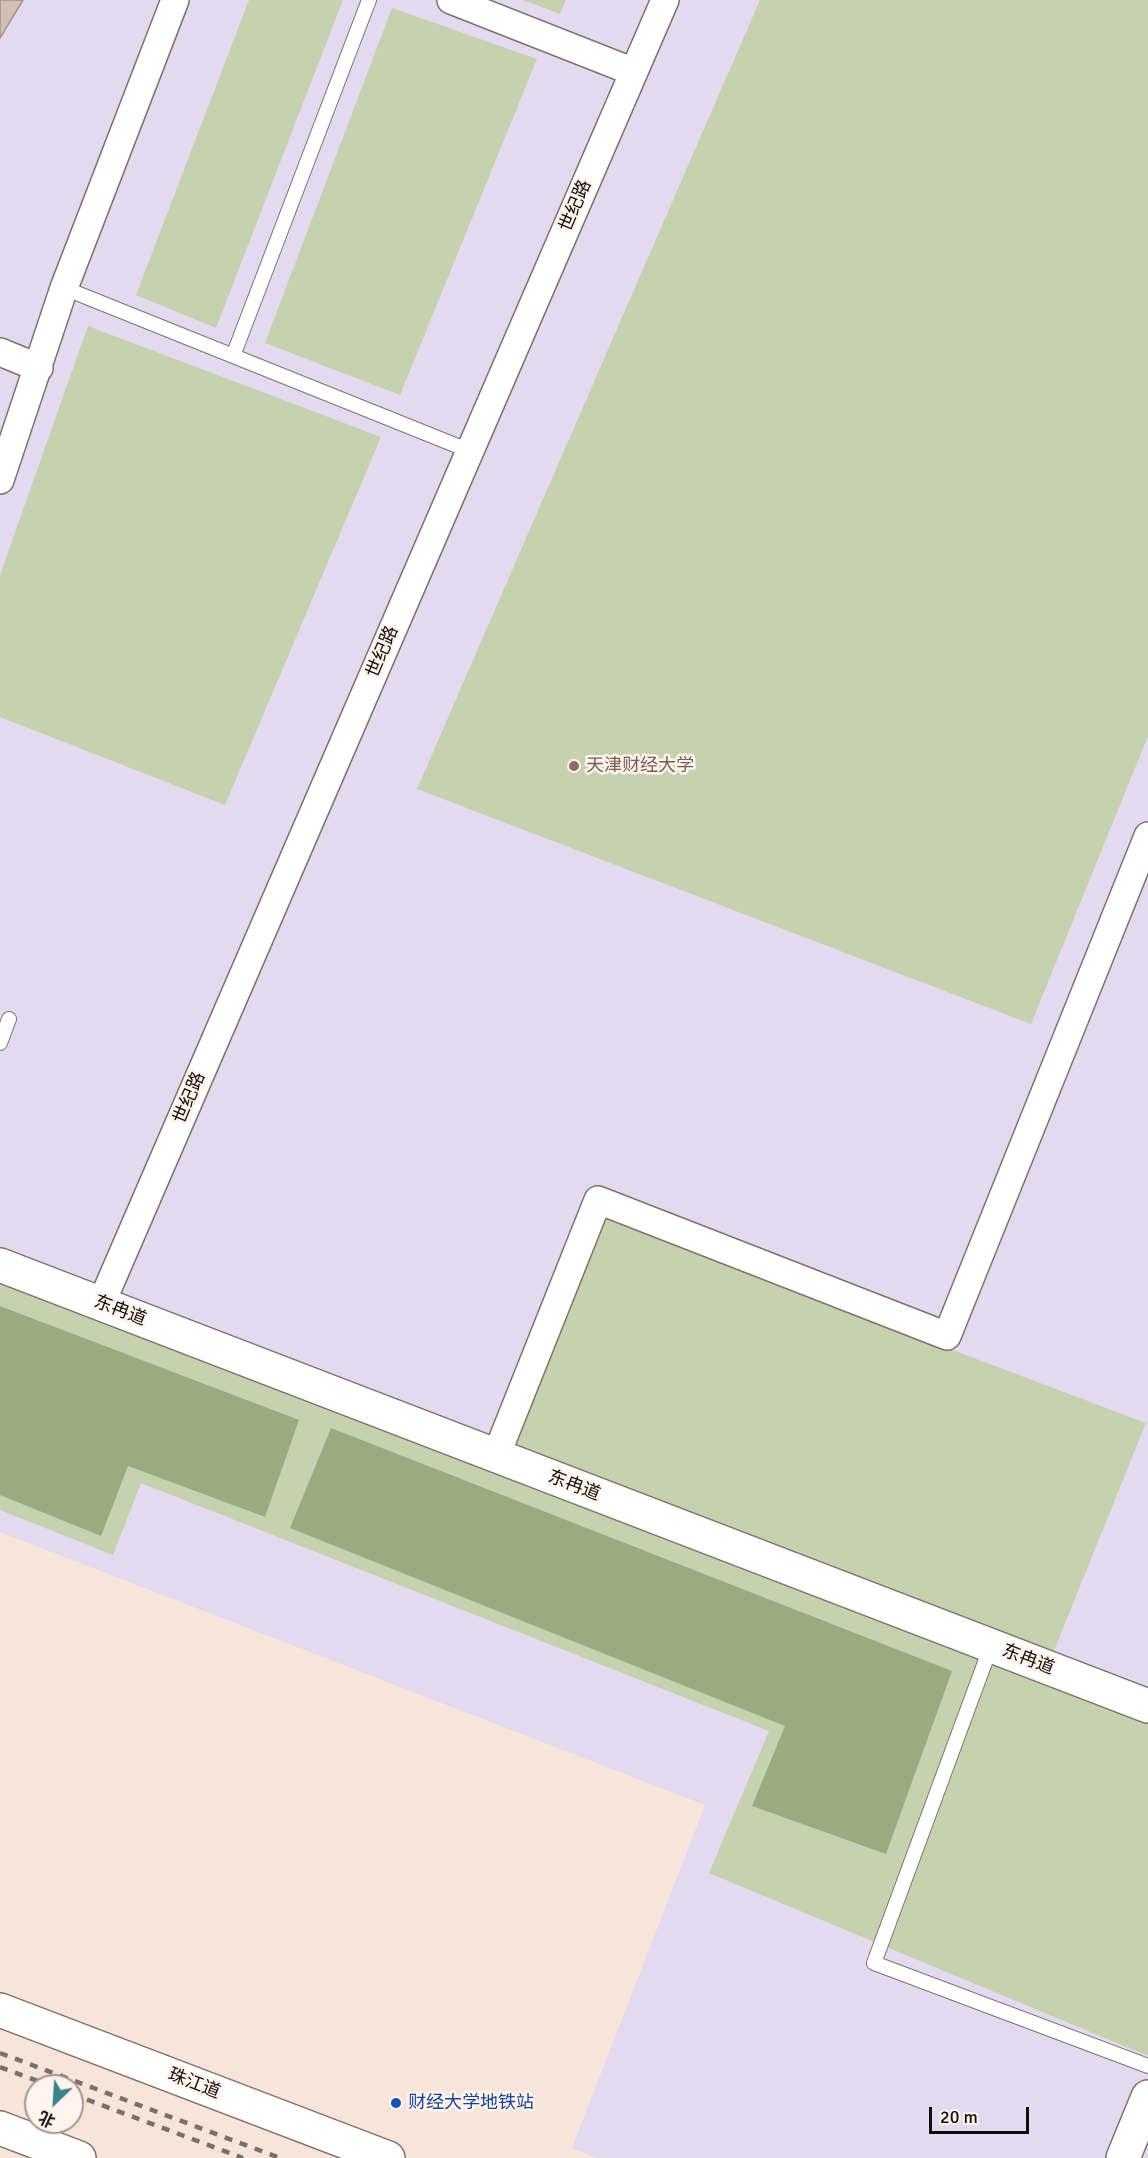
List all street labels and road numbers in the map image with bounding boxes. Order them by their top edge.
street label: 世纪路 [556,177,596,235]
street label: 世纪路 [363,623,403,681]
street label: 世纪路 [170,1069,210,1127]
street label: 东冉道 [91,1291,149,1331]
street label: 东冉道 [545,1466,603,1506]
street label: 东冉道 [999,1640,1057,1680]
street label: 珠江道 [165,2064,223,2104]

